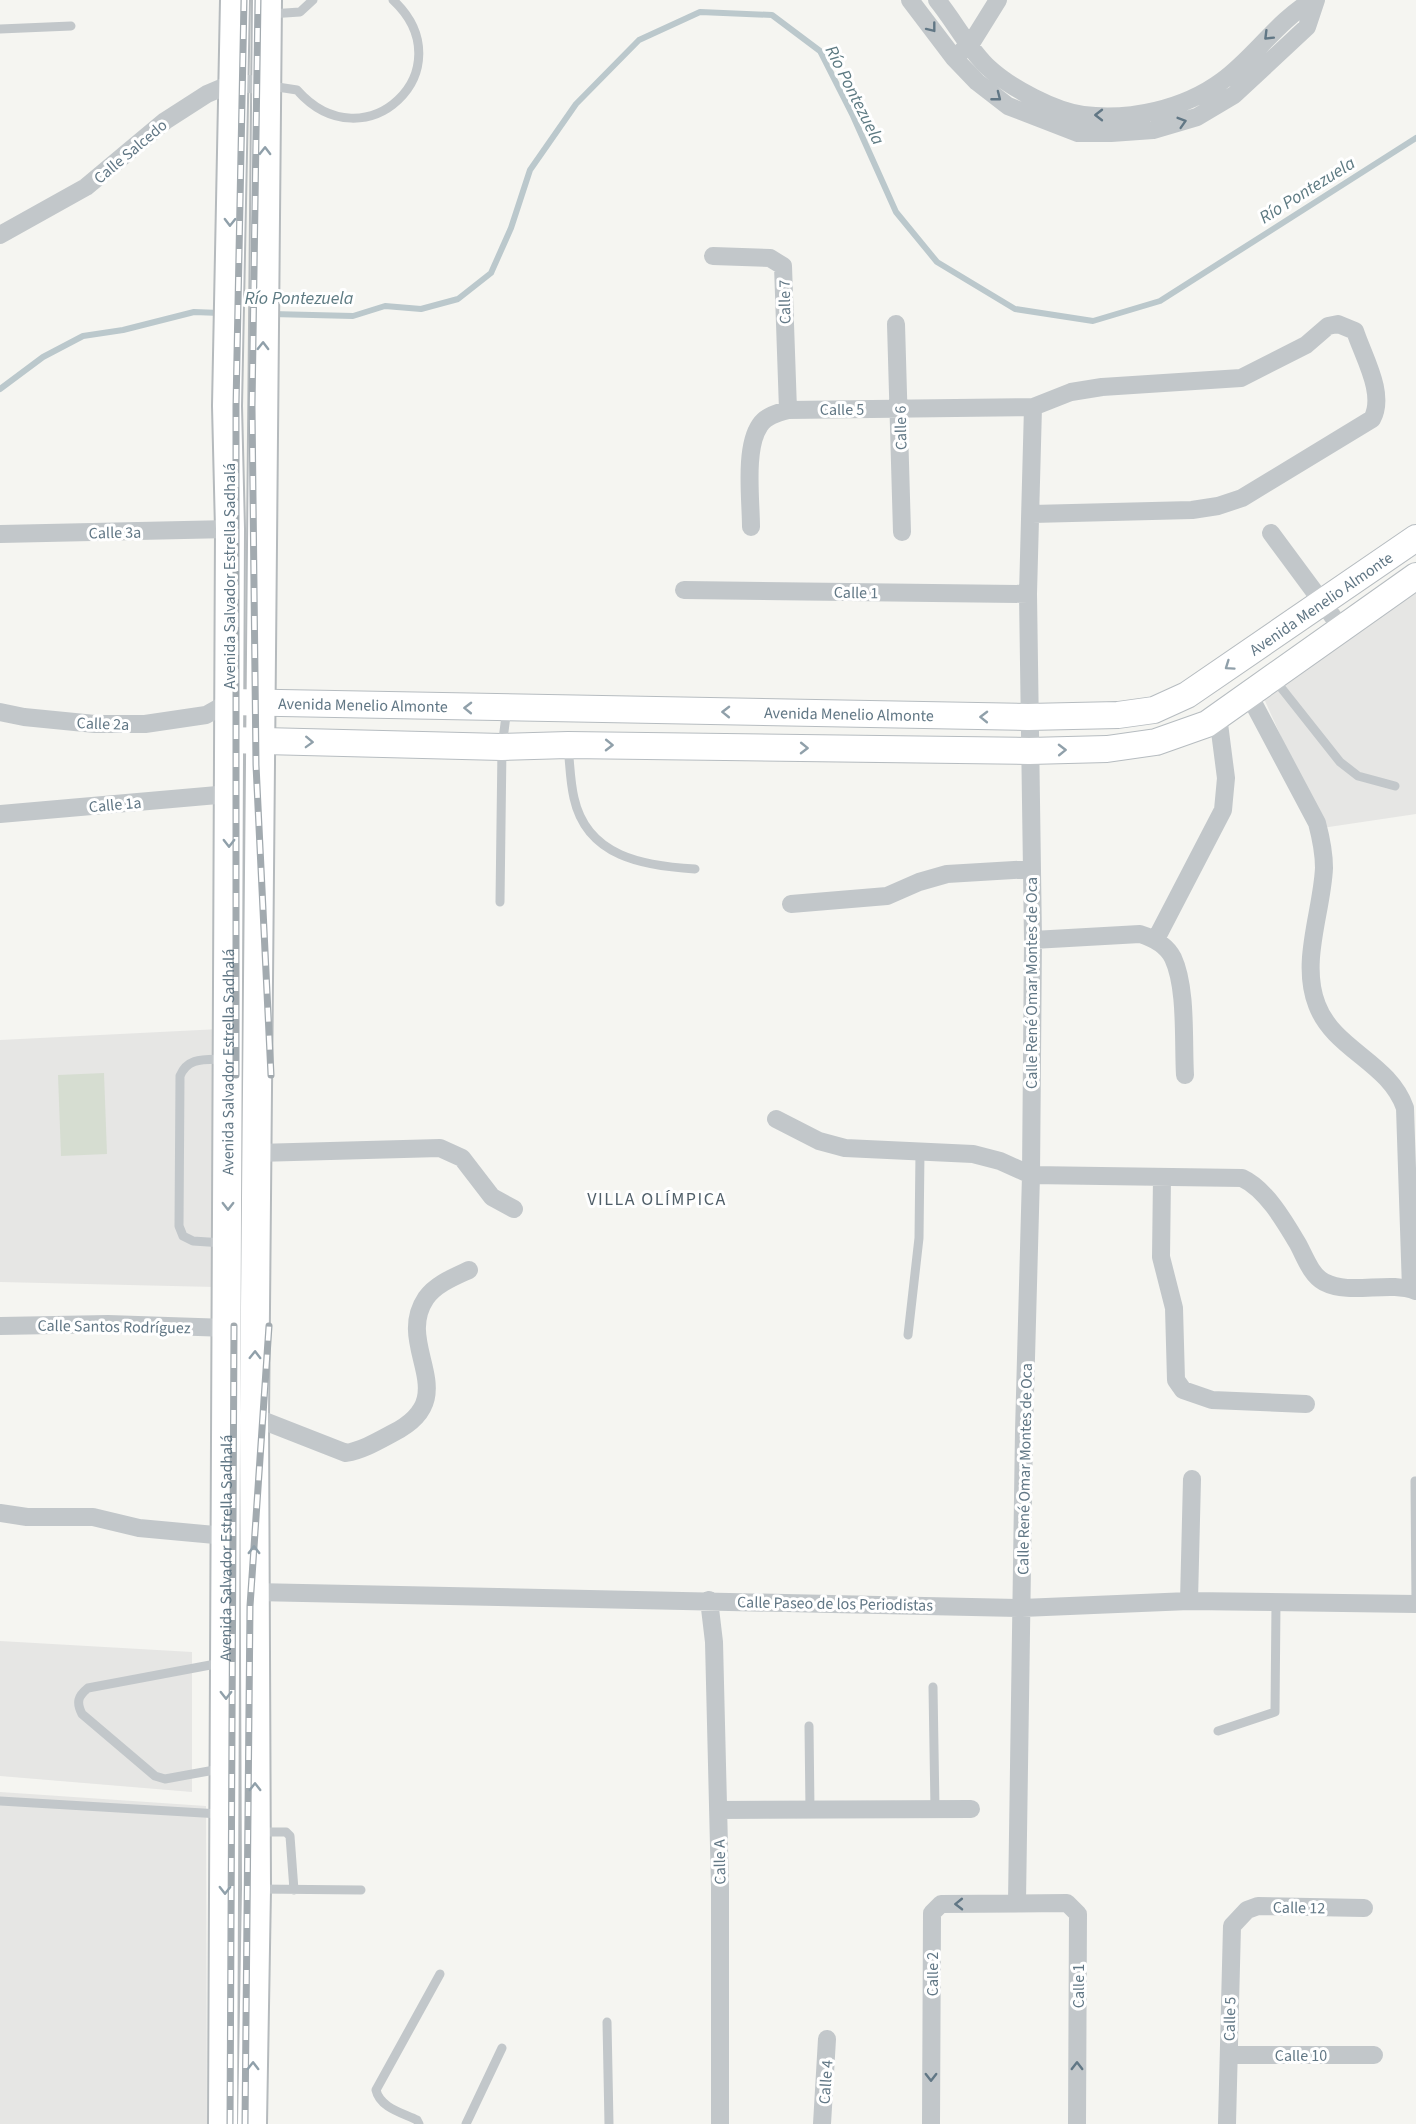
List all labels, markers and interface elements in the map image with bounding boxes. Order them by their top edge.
one-way arrow [925,22,936,33]
one-way arrow [1264,29,1274,40]
water label: Río Pontezuela [819,41,891,150]
one-way arrow [990,90,1001,101]
one-way arrow [1094,109,1103,121]
street label: Calle Salcedo [89,115,172,189]
one-way arrow [1176,117,1187,129]
one-way arrow [259,146,271,155]
water label: Río Pontezuela [1254,151,1360,230]
one-way arrow [223,217,236,226]
street label: Calle 7 [774,280,796,324]
water label: Río Pontezuela [245,286,354,311]
one-way arrow [257,341,269,350]
street label: Calle 5 [820,399,864,421]
street label: Calle 6 [890,406,912,450]
street label: Avenida Salvador Estrella Sadhalá [219,463,241,689]
street label: Calle 3a [89,522,141,544]
street label: Avenida Menelio Almonte [1245,547,1398,661]
street label: Calle 1 [834,582,878,604]
one-way arrow [1225,659,1236,670]
street label: Avenida Menelio Almonte [278,693,448,718]
one-way arrow [463,701,472,714]
street label: Avenida Menelio Almonte [764,702,934,727]
one-way arrow [721,706,730,718]
one-way arrow [979,710,988,723]
street label: Calle 2a [76,712,130,736]
one-way arrow [304,736,313,748]
one-way arrow [604,739,613,751]
one-way arrow [799,742,808,754]
one-way arrow [1057,744,1066,756]
street label: Calle 1a [88,792,142,818]
one-way arrow [223,838,235,847]
street label: Calle René Omar Montes de Oca [1021,877,1043,1089]
street label: Avenida Salvador Estrella Sadhalá [217,949,240,1175]
district label: VILLA OLÍMPICA [587,1187,727,1212]
one-way arrow [222,1201,234,1210]
street label: Calle Santos Rodríguez [37,1315,191,1339]
one-way arrow [248,1350,261,1359]
street label: Calle René Omar Montes de Oca [1012,1363,1038,1575]
street label: Avenida Salvador Estrella Sadhalá [215,1435,238,1661]
one-way arrow [247,1545,260,1554]
street label: Calle Paseo de los Periodistas [737,1591,933,1617]
one-way arrow [220,1690,232,1699]
one-way arrow [249,1782,261,1791]
street label: Calle A [709,1839,731,1885]
one-way arrow [219,1885,231,1894]
one-way arrow [954,1897,963,1910]
street label: Calle 12 [1273,1897,1325,1919]
street label: Calle 2 [922,1952,944,1996]
street label: Calle 1 [1068,1964,1090,2008]
street label: Calle 5 [1219,1997,1241,2041]
street label: Calle 10 [1275,2045,1327,2067]
street label: Calle 4 [813,2059,839,2105]
one-way arrow [247,2061,259,2070]
one-way arrow [1071,2061,1083,2070]
one-way arrow [925,2073,937,2082]

